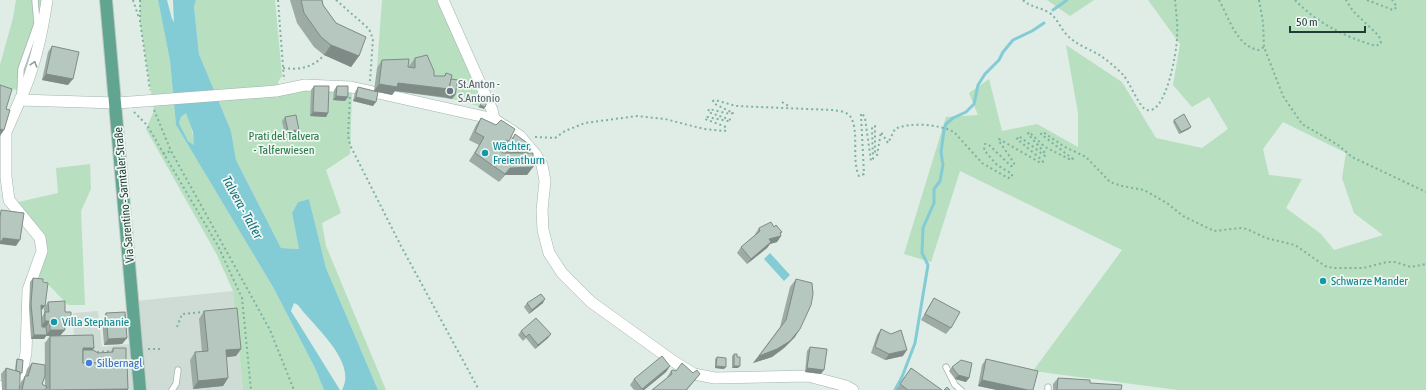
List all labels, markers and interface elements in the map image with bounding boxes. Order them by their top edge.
scale bar [1290,8,1365,34]
text: 50 m [1296,15,1318,29]
one-way arrow [29,60,38,67]
place label: St.Anton - S.Antonio [458,77,500,105]
marker: St.Anton - S.Antonio [445,86,455,96]
street label: Via Sarentino - Sarntaler Straße [111,126,137,264]
park label: Prati del Talvera - Talferwiesen [249,129,319,157]
place label: Wächter, Freienthurn [493,139,545,167]
marker: Wächter, Freienthurn [480,148,490,158]
water label: Talvera - Talfer [219,173,267,242]
place label: Schwarze Mander [1331,274,1408,288]
marker: Schwarze Mander [1318,276,1328,286]
place label: Villa Stephanie [62,315,129,329]
marker: Villa Stephanie [49,317,59,327]
place label: Silbernagl [97,356,143,370]
marker: Silbernagl [84,358,94,368]

